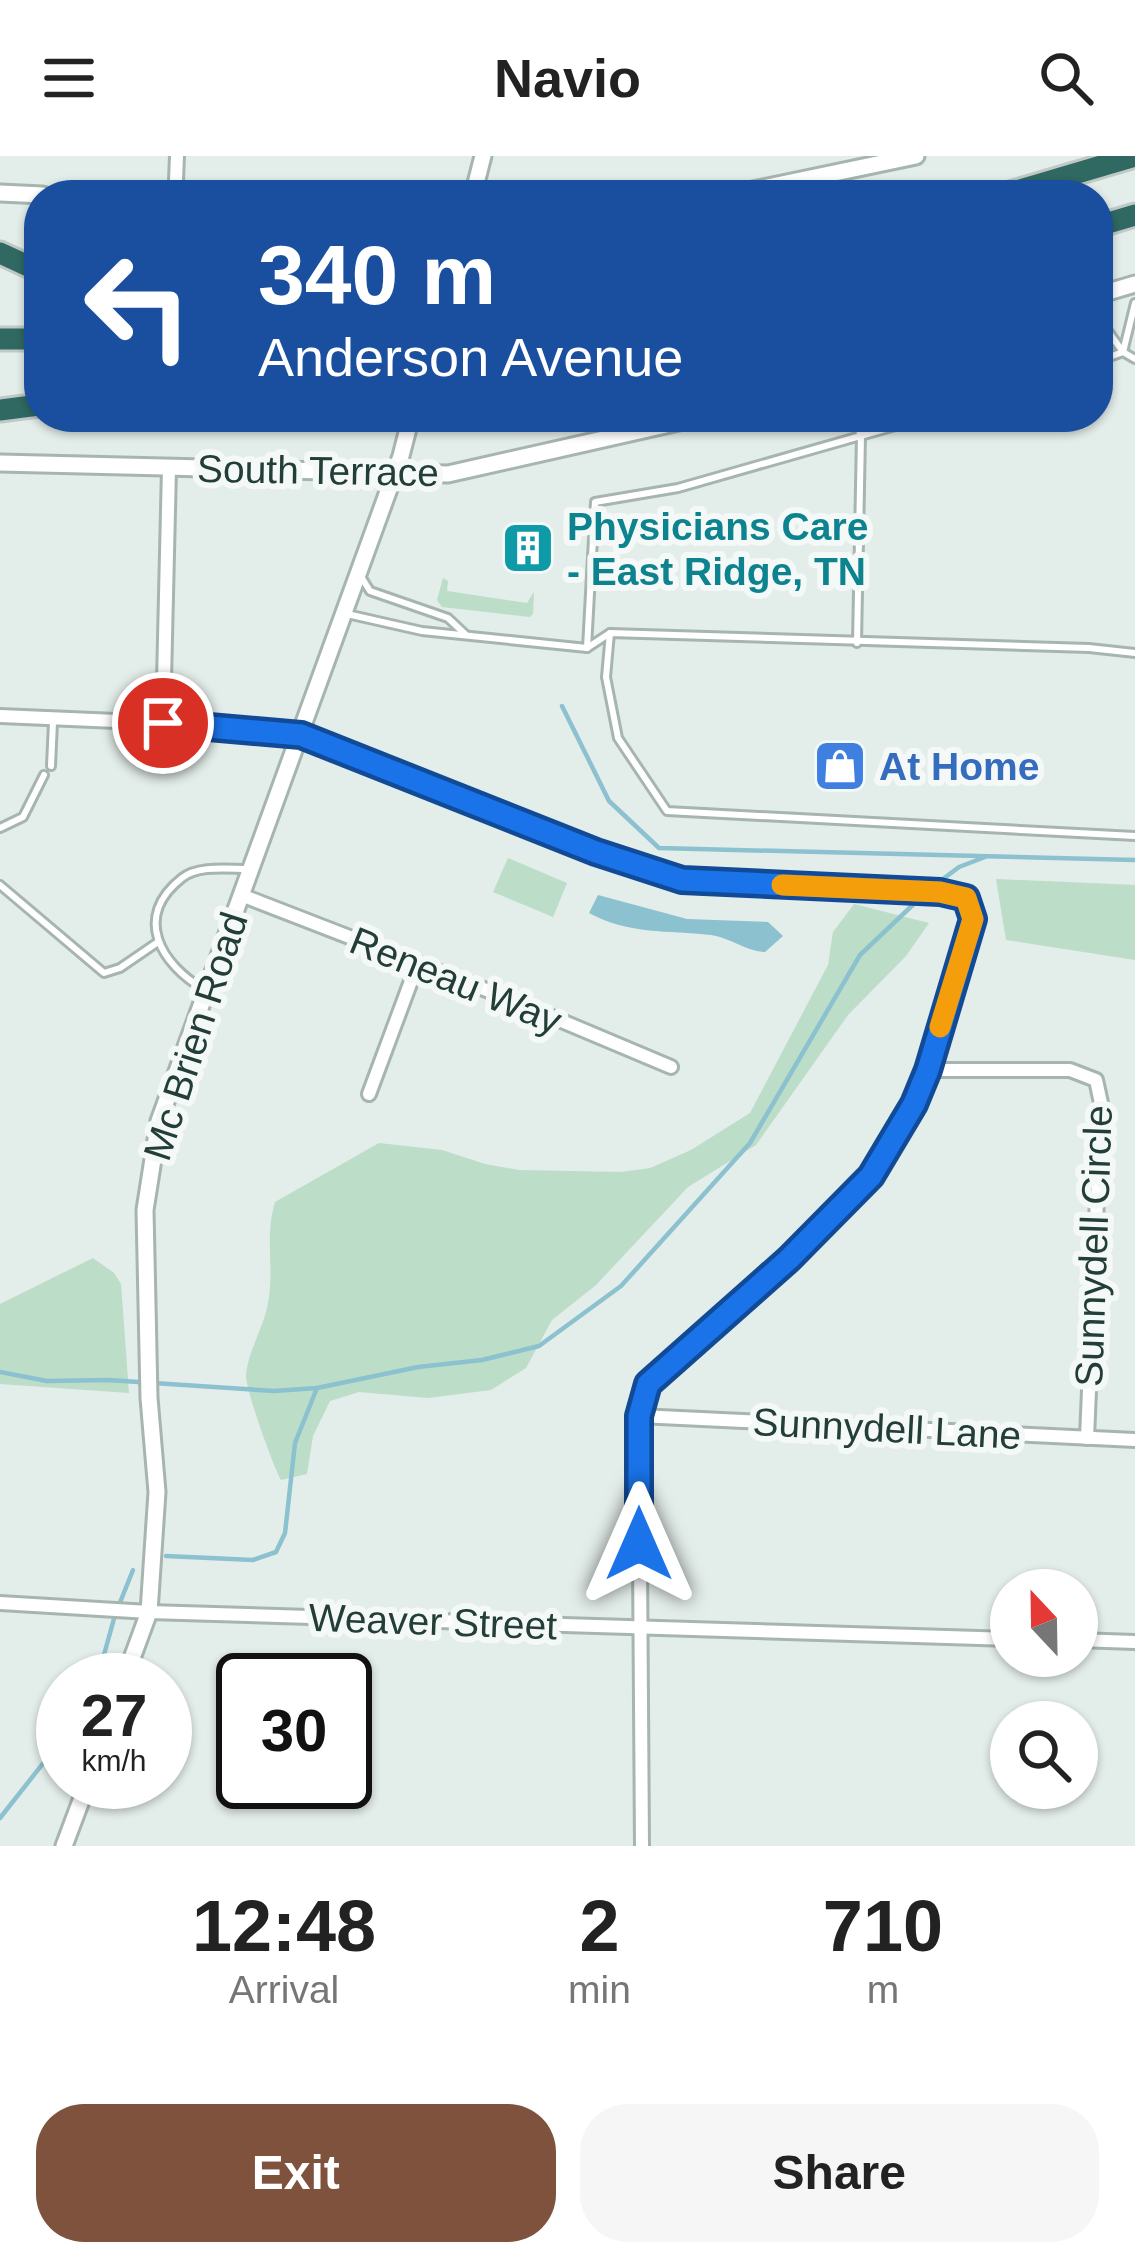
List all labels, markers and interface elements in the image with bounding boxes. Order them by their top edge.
icon: menu [36,45,102,111]
icon: search [1033,45,1099,111]
text: Navio [494,48,641,108]
icon: left [60,228,216,384]
text: 340 m [258,228,496,322]
text: Anderson Avenue [258,327,683,387]
street label: South Terrace [197,447,439,494]
place label: Physicians Care - East Ridge, TN [567,505,868,593]
building icon: Physicians Care - East Ridge, TN [500,520,556,576]
pin [112,672,214,774]
icon: arrive [130,690,196,756]
shop icon: At Home [812,738,868,794]
place label: At Home [879,745,1039,788]
street label: Mc Brien Road [135,907,256,1165]
street label: Reneau Way [344,919,568,1043]
street label: Sunnydell Circle [1067,1104,1120,1388]
street label: Sunnydell Lane [752,1400,1022,1457]
position arrow [576,1481,702,1607]
north arrow [990,1569,1098,1677]
map controls [990,1569,1098,1809]
street label: Weaver Street [308,1596,558,1647]
speed limit sign: 30 [216,1653,372,1809]
text: 27 [81,1682,147,1749]
button: search [990,1701,1098,1809]
text: km/h [81,1744,147,1777]
text: 12:48 [192,1886,376,1966]
text: 2 [579,1886,620,1966]
text: 710 [823,1886,943,1966]
text: Arrival [229,1968,339,2011]
text: min [568,1968,631,2011]
text: m [867,1968,899,2011]
button: Exit [36,2104,556,2242]
button: Share [580,2104,1099,2242]

